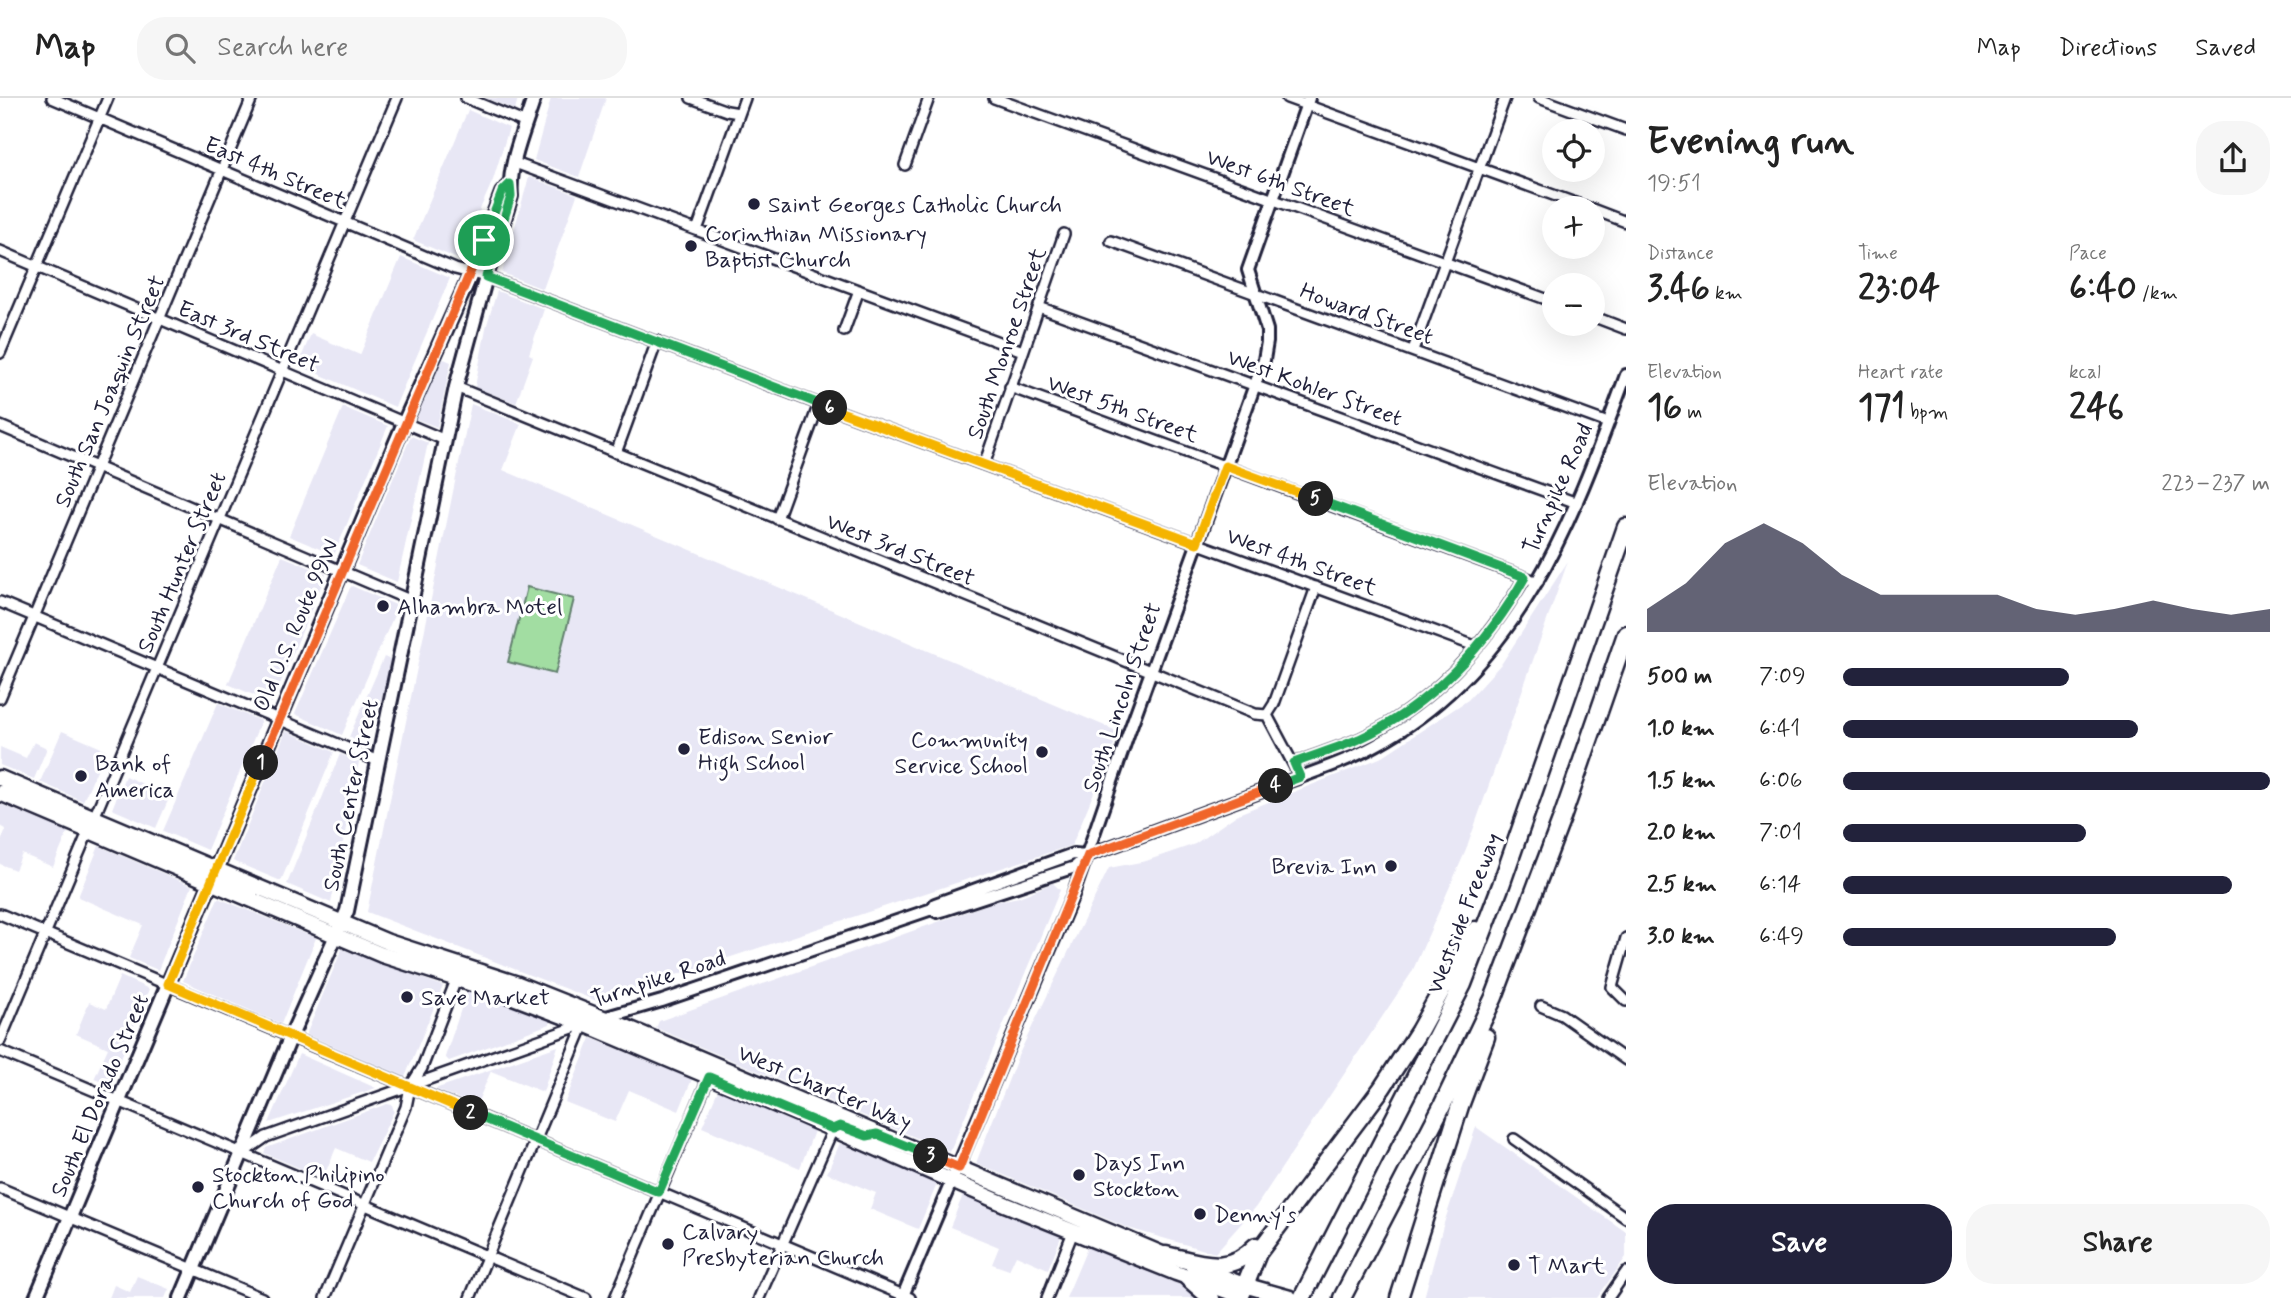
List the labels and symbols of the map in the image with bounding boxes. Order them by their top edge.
street label: East 4th Street [200,130,351,217]
street label: West 6th Street [1202,143,1359,225]
place label: Saint Georges Catholic Church [768,191,1062,223]
marker: Saint Georges Catholic Church [746,196,762,212]
pin [454,210,514,270]
place label: Corinthian Missionary Baptist Church [705,220,927,276]
marker: Corinthian Missionary Baptist Church [683,238,699,254]
street label: South Monroe Street [961,243,1055,443]
street label: South San Joaquin Street [48,271,173,512]
street label: Howard Street [1295,277,1437,353]
street label: East 3rd Street [173,294,324,381]
street label: West Kohler Street [1223,343,1406,435]
street label: West 5th Street [1043,369,1202,451]
pin: 6 [812,390,848,426]
street label: Turnpike Road [1517,419,1601,559]
street label: South Hunter Street [131,468,235,658]
pin: 5 [1298,482,1334,516]
street label: West 3rd Street [821,507,979,594]
street label: West 4th Street [1222,522,1381,604]
street label: Old U.S. Route 99W [247,535,347,717]
place label: Alhambra Motel [397,593,563,623]
marker: Alhambra Motel [375,598,391,614]
street label: South Lincoln Street [1076,599,1169,797]
street label: South Center Street [317,697,387,894]
place label: Edison Senior High School [698,723,833,781]
place label: Community Service School [894,726,1028,782]
marker: Edison Senior High School [676,741,692,757]
marker: Community Service School [1034,744,1050,760]
pin: 1 [244,746,278,780]
place label: Bank of America [95,750,174,806]
marker: Bank of America [73,768,89,784]
pin: 4 [1258,768,1294,804]
street label: Westside Freeway [1420,829,1509,999]
place label: Brevia Inn [1271,853,1377,883]
marker: Brevia Inn [1383,858,1399,874]
street label: Turnpike Road [587,944,730,1016]
place label: Save Market [421,984,550,1014]
marker: Save Market [399,989,415,1005]
street label: South El Dorado Street [44,990,157,1202]
street label: West Charter Way [733,1039,916,1139]
pin: 2 [454,1096,489,1130]
pin: 3 [914,1138,948,1174]
place label: Days Inn Stockton [1093,1149,1186,1205]
place label: Stockton Philipino Church of God [212,1161,385,1217]
marker: Days Inn Stockton [1071,1167,1087,1183]
marker: Stockton Philipino Church of God [190,1179,206,1195]
place label: Denny's [1214,1201,1296,1231]
marker: Denny's [1192,1206,1208,1222]
place label: Calvary Presbyterian Church [682,1218,884,1274]
marker: Calvary Presbyterian Church [660,1236,676,1252]
place label: T Mart [1528,1252,1606,1282]
marker: T Mart [1506,1257,1522,1273]

